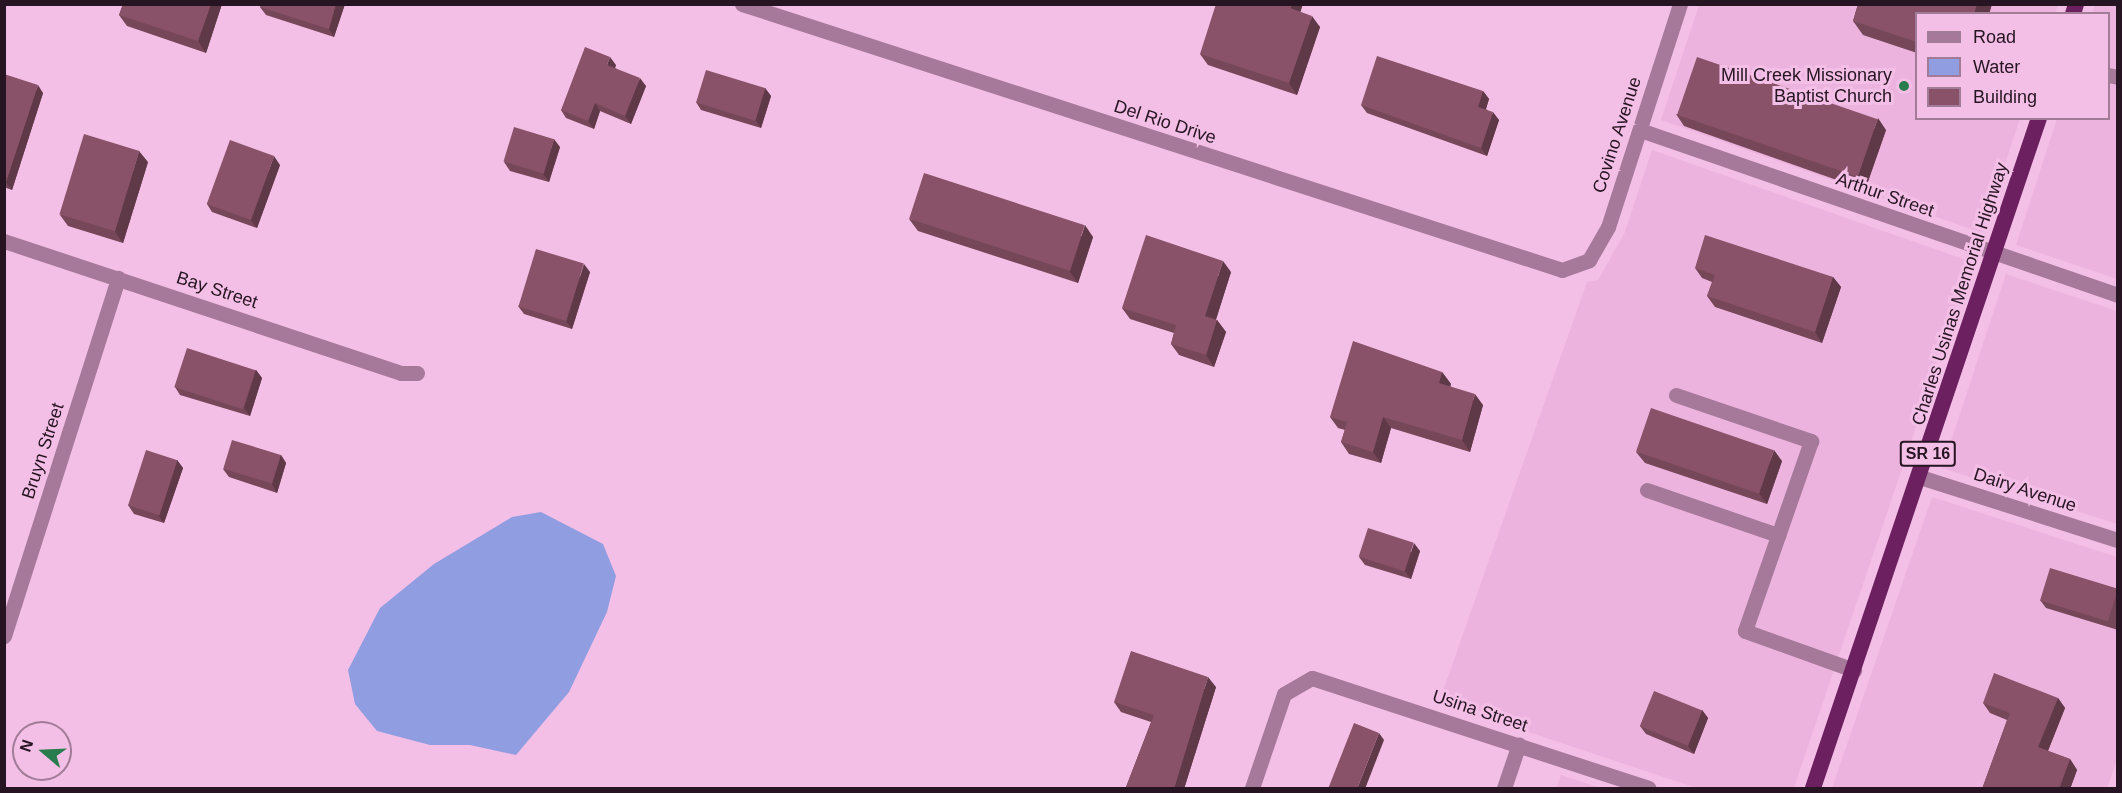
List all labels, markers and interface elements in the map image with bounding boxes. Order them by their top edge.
legend [1915,12,2110,120]
text: Road [1973,27,2016,47]
text: Water [1973,57,2020,77]
place label: Mill Creek Missionary Baptist Church [1721,65,1892,107]
street label: Covino Avenue [1588,74,1646,196]
marker: Mill Creek Missionary Baptist Church [1897,79,1911,93]
text: Building [1973,87,2037,107]
street label: Del Rio Drive [1111,95,1219,149]
street label: Charles Usinas Memorial Highway [1907,160,2013,428]
street label: Arthur Street [1833,168,1937,222]
street label: Bay Street [174,267,260,313]
street label: Bruyn Street [17,400,69,502]
road number: SR 16 [1900,441,1956,467]
street label: Dairy Avenue [1970,463,2080,517]
street label: Usina Street [1430,685,1530,737]
north arrow [12,721,72,781]
text: N [16,737,36,754]

